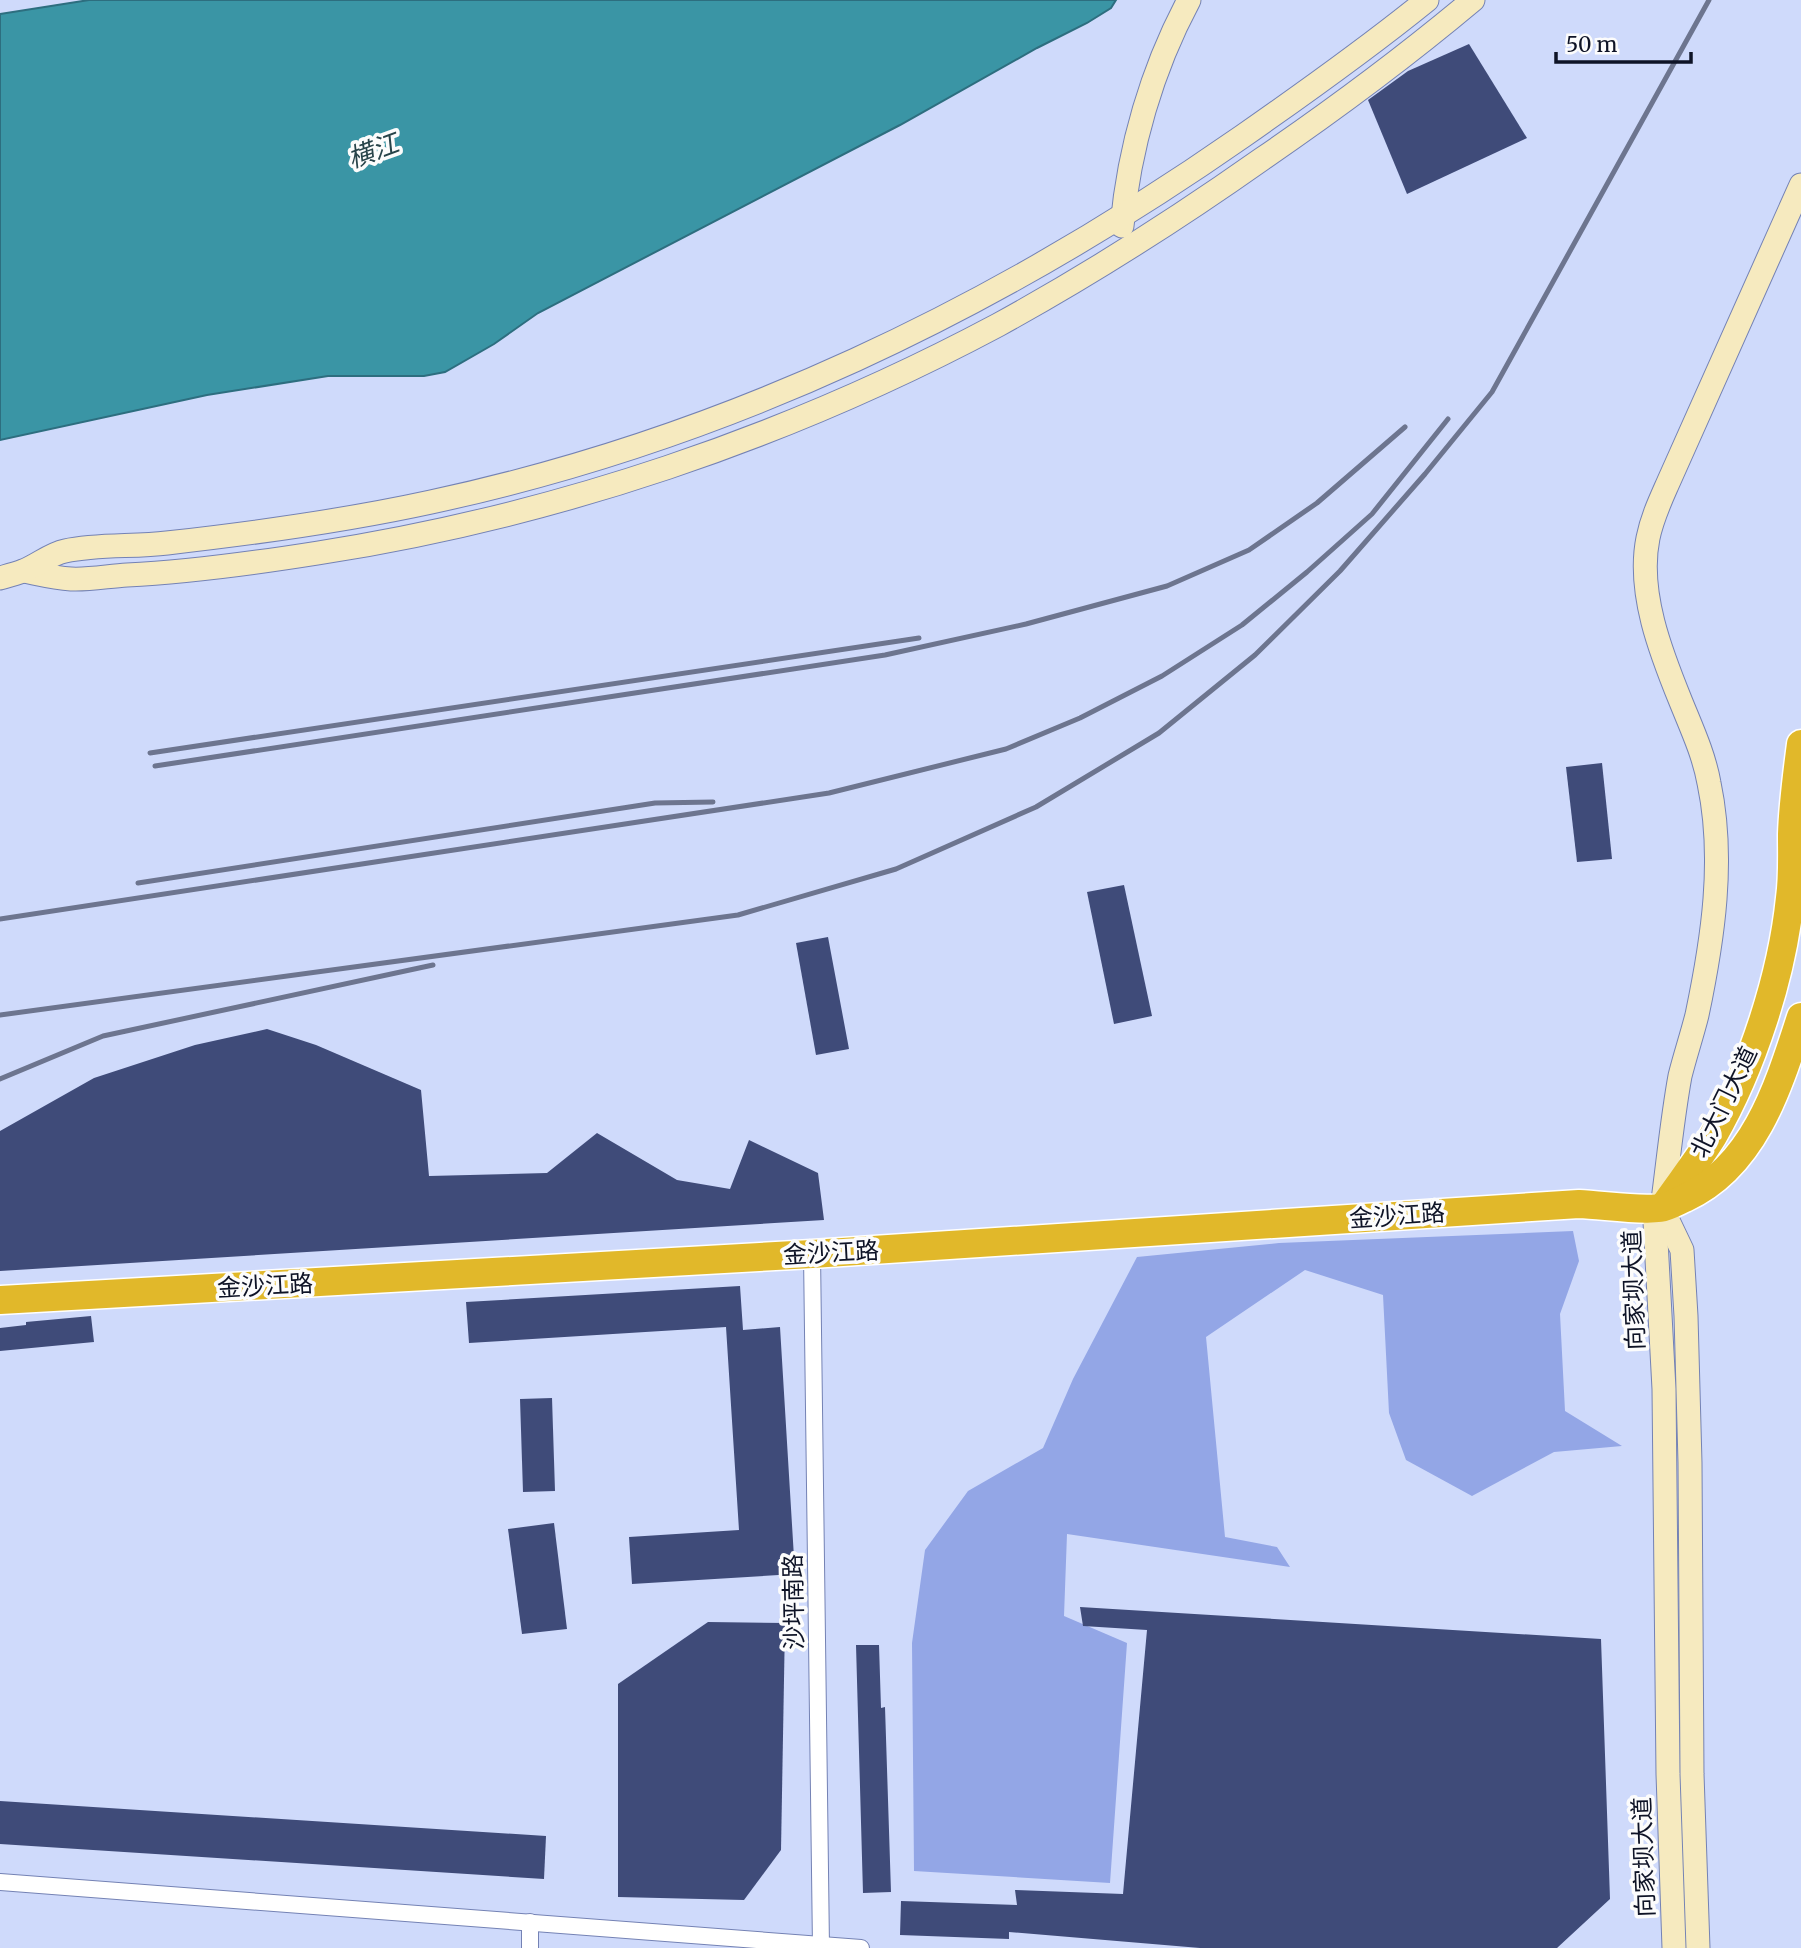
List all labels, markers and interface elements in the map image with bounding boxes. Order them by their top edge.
scale bar [1556,21,1691,65]
text: 50 m [1566,31,1617,58]
water label: 横江 [343,125,406,175]
street label: 北大门大道 [1683,1041,1764,1163]
street label: 金沙江路 [1348,1197,1446,1234]
street label: 向家坝大道 [1616,1230,1651,1351]
street label: 金沙江路 [782,1235,880,1270]
street label: 金沙江路 [216,1268,314,1303]
street label: 沙坪南路 [777,1554,810,1650]
street label: 向家坝大道 [1626,1797,1661,1918]

